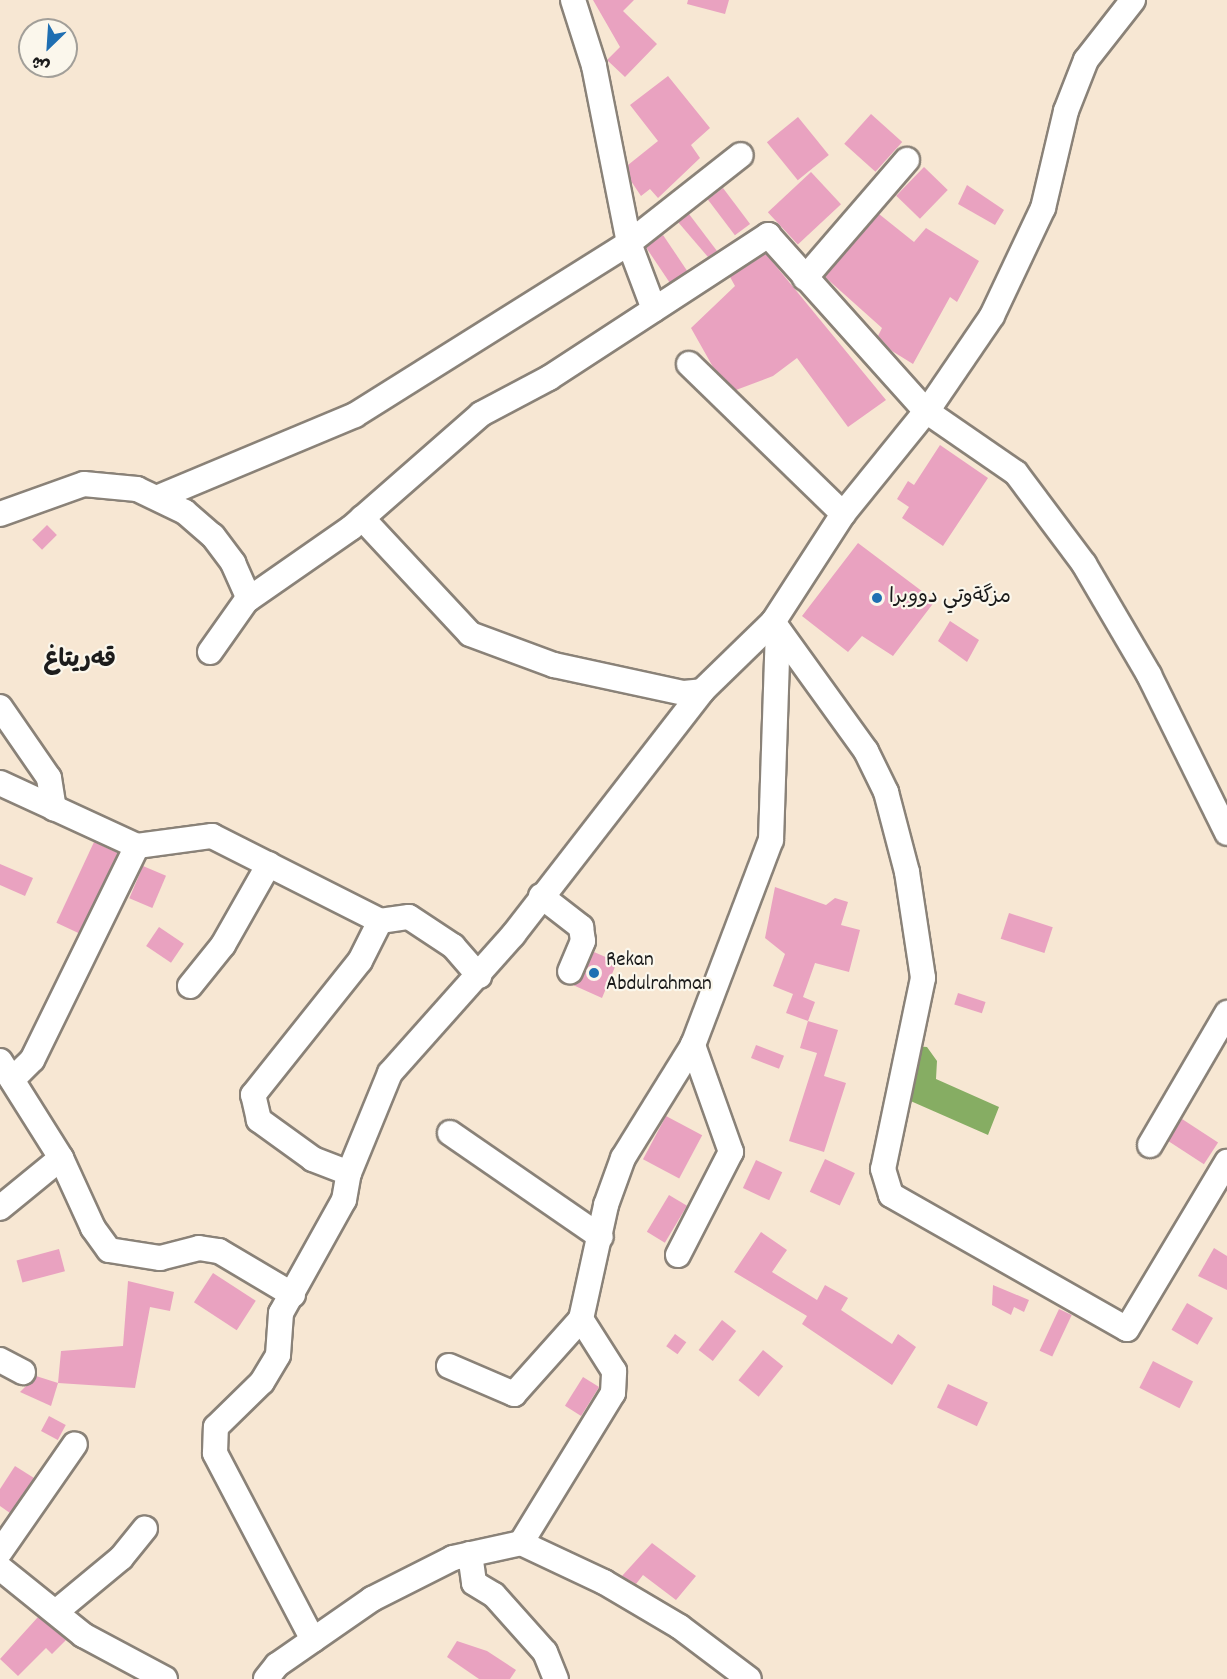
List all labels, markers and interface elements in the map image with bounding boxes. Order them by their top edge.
north arrow [18,18,78,78]
text: ش [28,49,54,77]
place label: مزگةوتي دووبرا [889,585,1011,611]
marker: مزگةوتي دووبرا [870,591,884,605]
district label: قەریتاغ [44,648,116,676]
place label: Rekan Abdulrahman [606,948,712,998]
marker: Rekan Abdulrahman [587,966,601,980]

